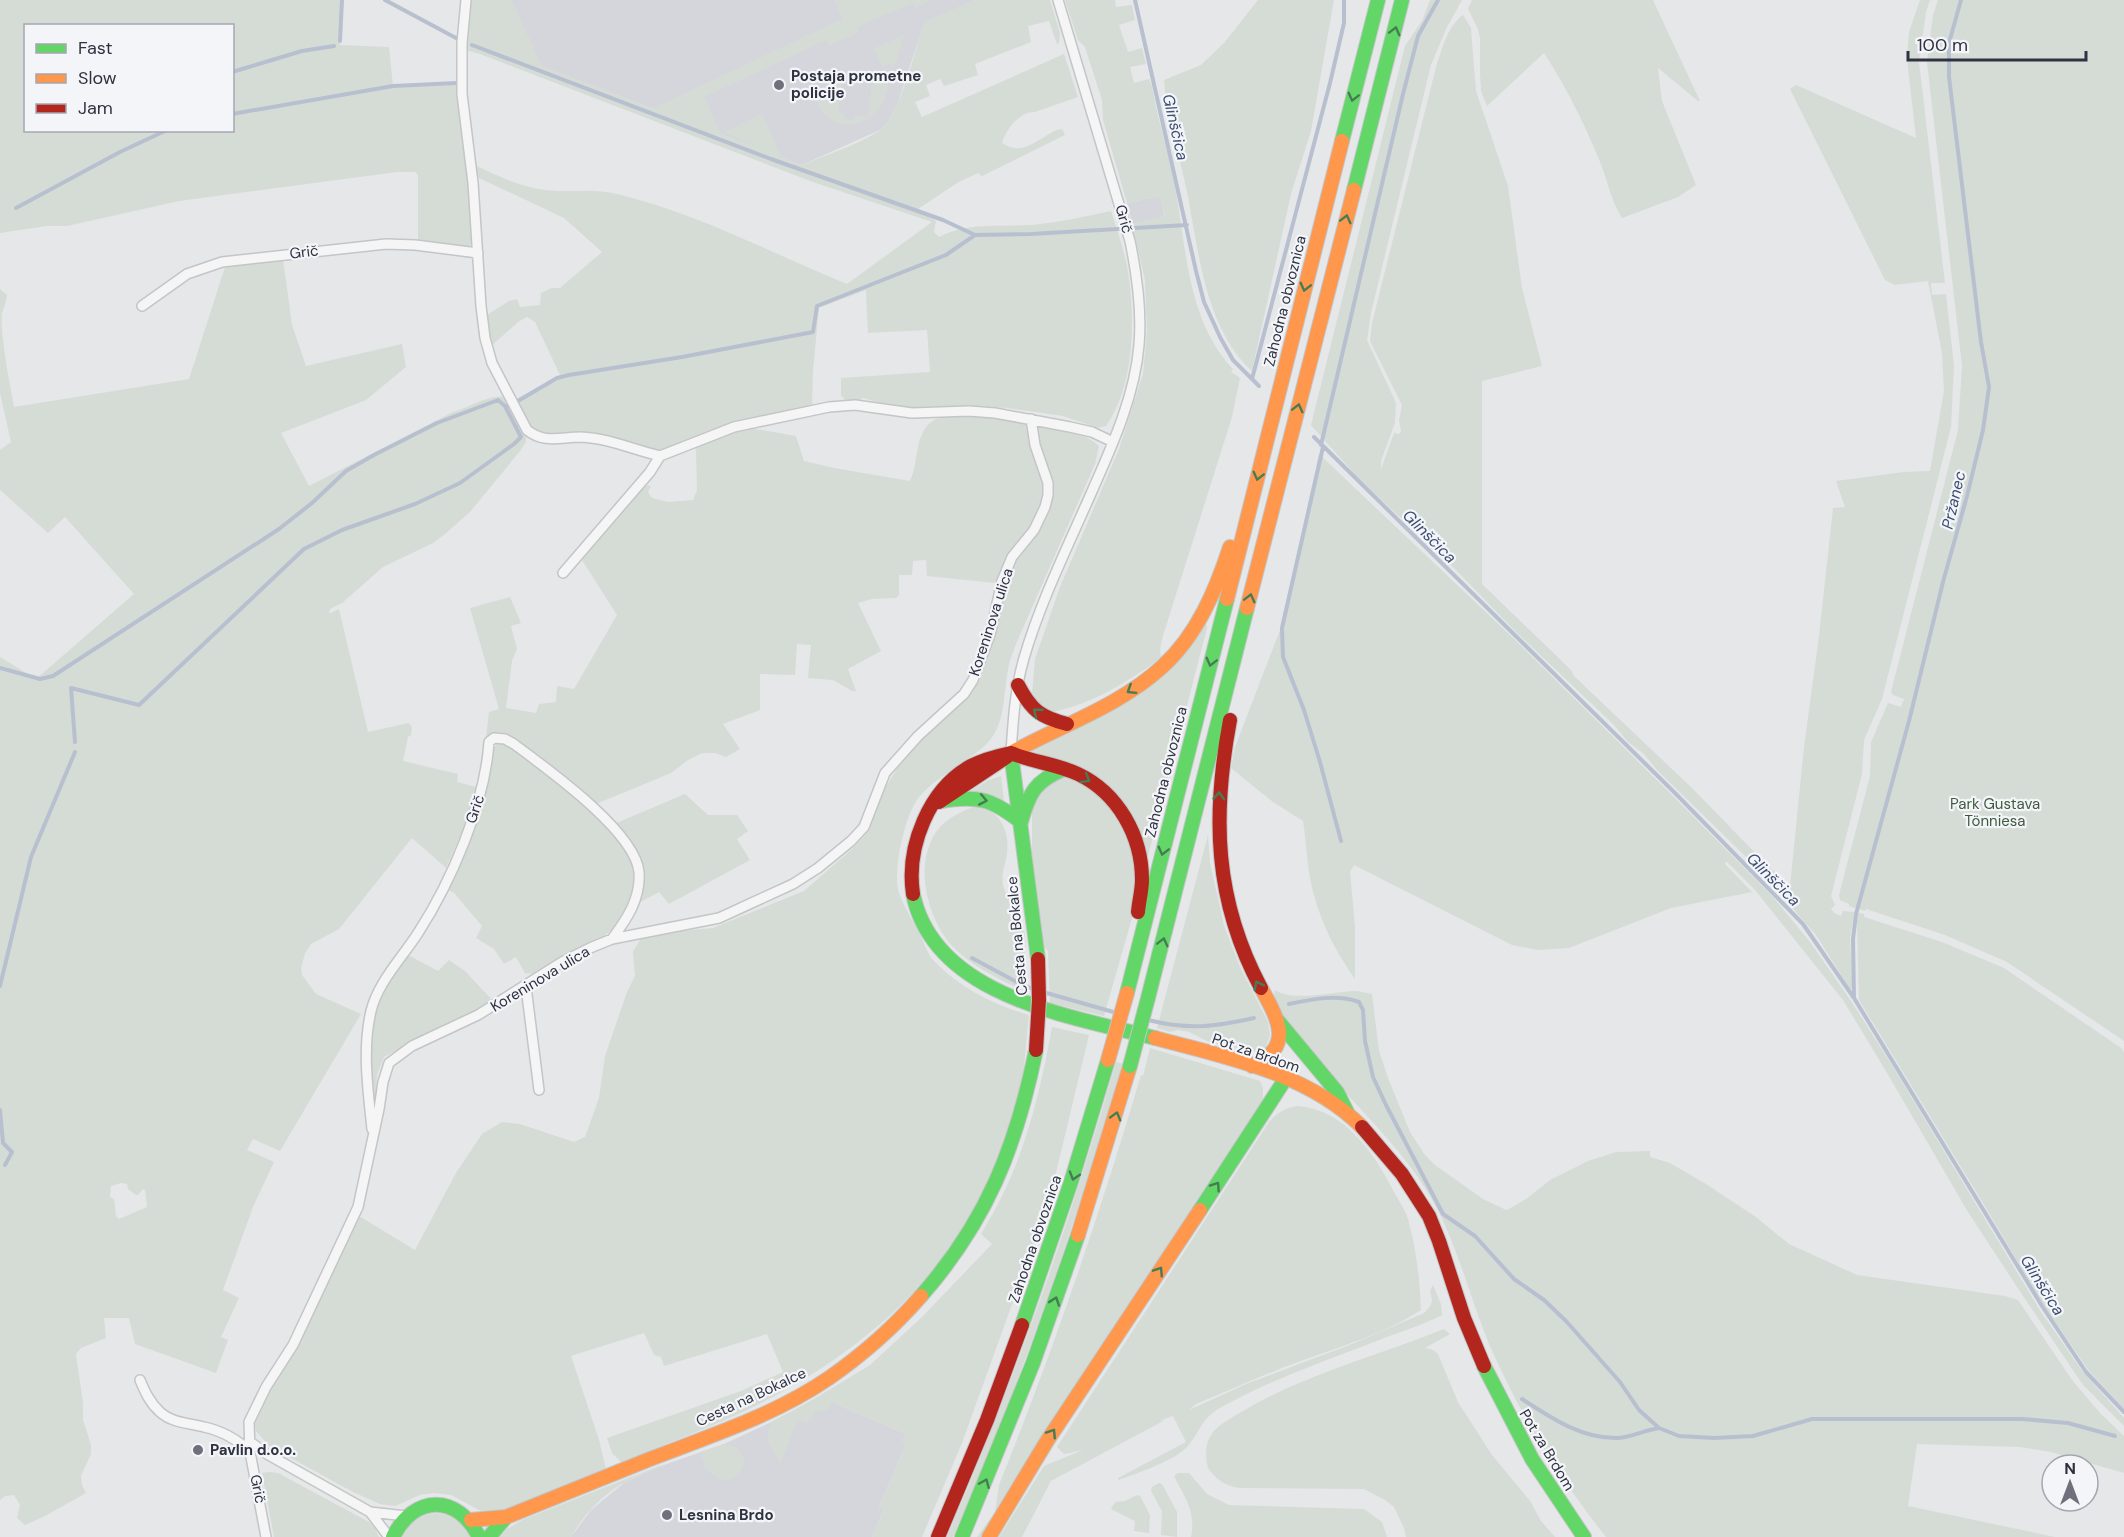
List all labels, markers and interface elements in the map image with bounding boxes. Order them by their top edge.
legend [24,24,234,132]
scale bar [1908,24,2086,62]
one-way arrow [1387,26,1400,36]
text: 100 m [1917,33,1968,57]
text: Fast [78,36,113,60]
text: Slow [78,66,117,90]
place label: Postaja prometne policije [791,66,921,103]
marker: Postaja prometne policije [772,78,786,92]
water label: Glinščica [1158,92,1193,163]
one-way arrow [1348,92,1361,102]
text: Jam [78,96,113,120]
street label: Grič [1110,202,1138,236]
one-way arrow [1338,215,1351,225]
street label: Zahodna obvoznica [1259,234,1311,368]
street label: Grič [288,240,320,264]
one-way arrow [1300,281,1313,291]
one-way arrow [1290,404,1303,414]
water label: Pržanec [1937,469,1970,531]
one-way arrow [1253,470,1265,480]
water label: Glinščica [1398,505,1461,568]
street label: Koreninova ulica [964,566,1018,678]
one-way arrow [1242,593,1255,603]
one-way arrow [1206,657,1219,667]
one-way arrow [1127,682,1138,693]
street label: Zahodna obvoznica [1140,705,1192,839]
one-way arrow [1033,708,1044,719]
one-way arrow [1080,771,1090,783]
street label: Grič [461,792,489,826]
one-way arrow [1212,792,1225,801]
one-way arrow [978,793,988,806]
park label: Park Gustava Tönniesa [1950,794,2040,831]
one-way arrow [1158,846,1171,856]
water label: Glinščica [1742,848,1805,911]
street label: Cesta na Bokalce [1002,876,1032,996]
one-way arrow [1156,937,1168,948]
street label: Koreninova ulica [487,942,593,1016]
one-way arrow [1254,980,1265,991]
street label: Pot za Brdom [1209,1029,1303,1077]
one-way arrow [1109,1111,1121,1122]
one-way arrow [1068,1170,1081,1181]
street label: Zahodna obvoznica [1004,1172,1066,1306]
one-way arrow [1209,1182,1220,1193]
water label: Glinščica [2016,1251,2069,1320]
one-way arrow [1152,1266,1163,1277]
one-way arrow [1048,1296,1061,1307]
street label: Cesta na Bokalce [693,1363,809,1431]
street label: Pot za Brdom [1515,1406,1579,1494]
one-way arrow [1045,1429,1056,1440]
place label: Pavlin d.o.o. [210,1440,296,1460]
marker: Pavlin d.o.o. [191,1443,205,1457]
north arrow [2040,1453,2100,1513]
text: N [2064,1458,2076,1479]
street label: Grič [245,1473,271,1505]
one-way arrow [978,1478,990,1489]
place label: Lesnina Brdo [679,1505,774,1525]
marker: Lesnina Brdo [660,1508,674,1522]

